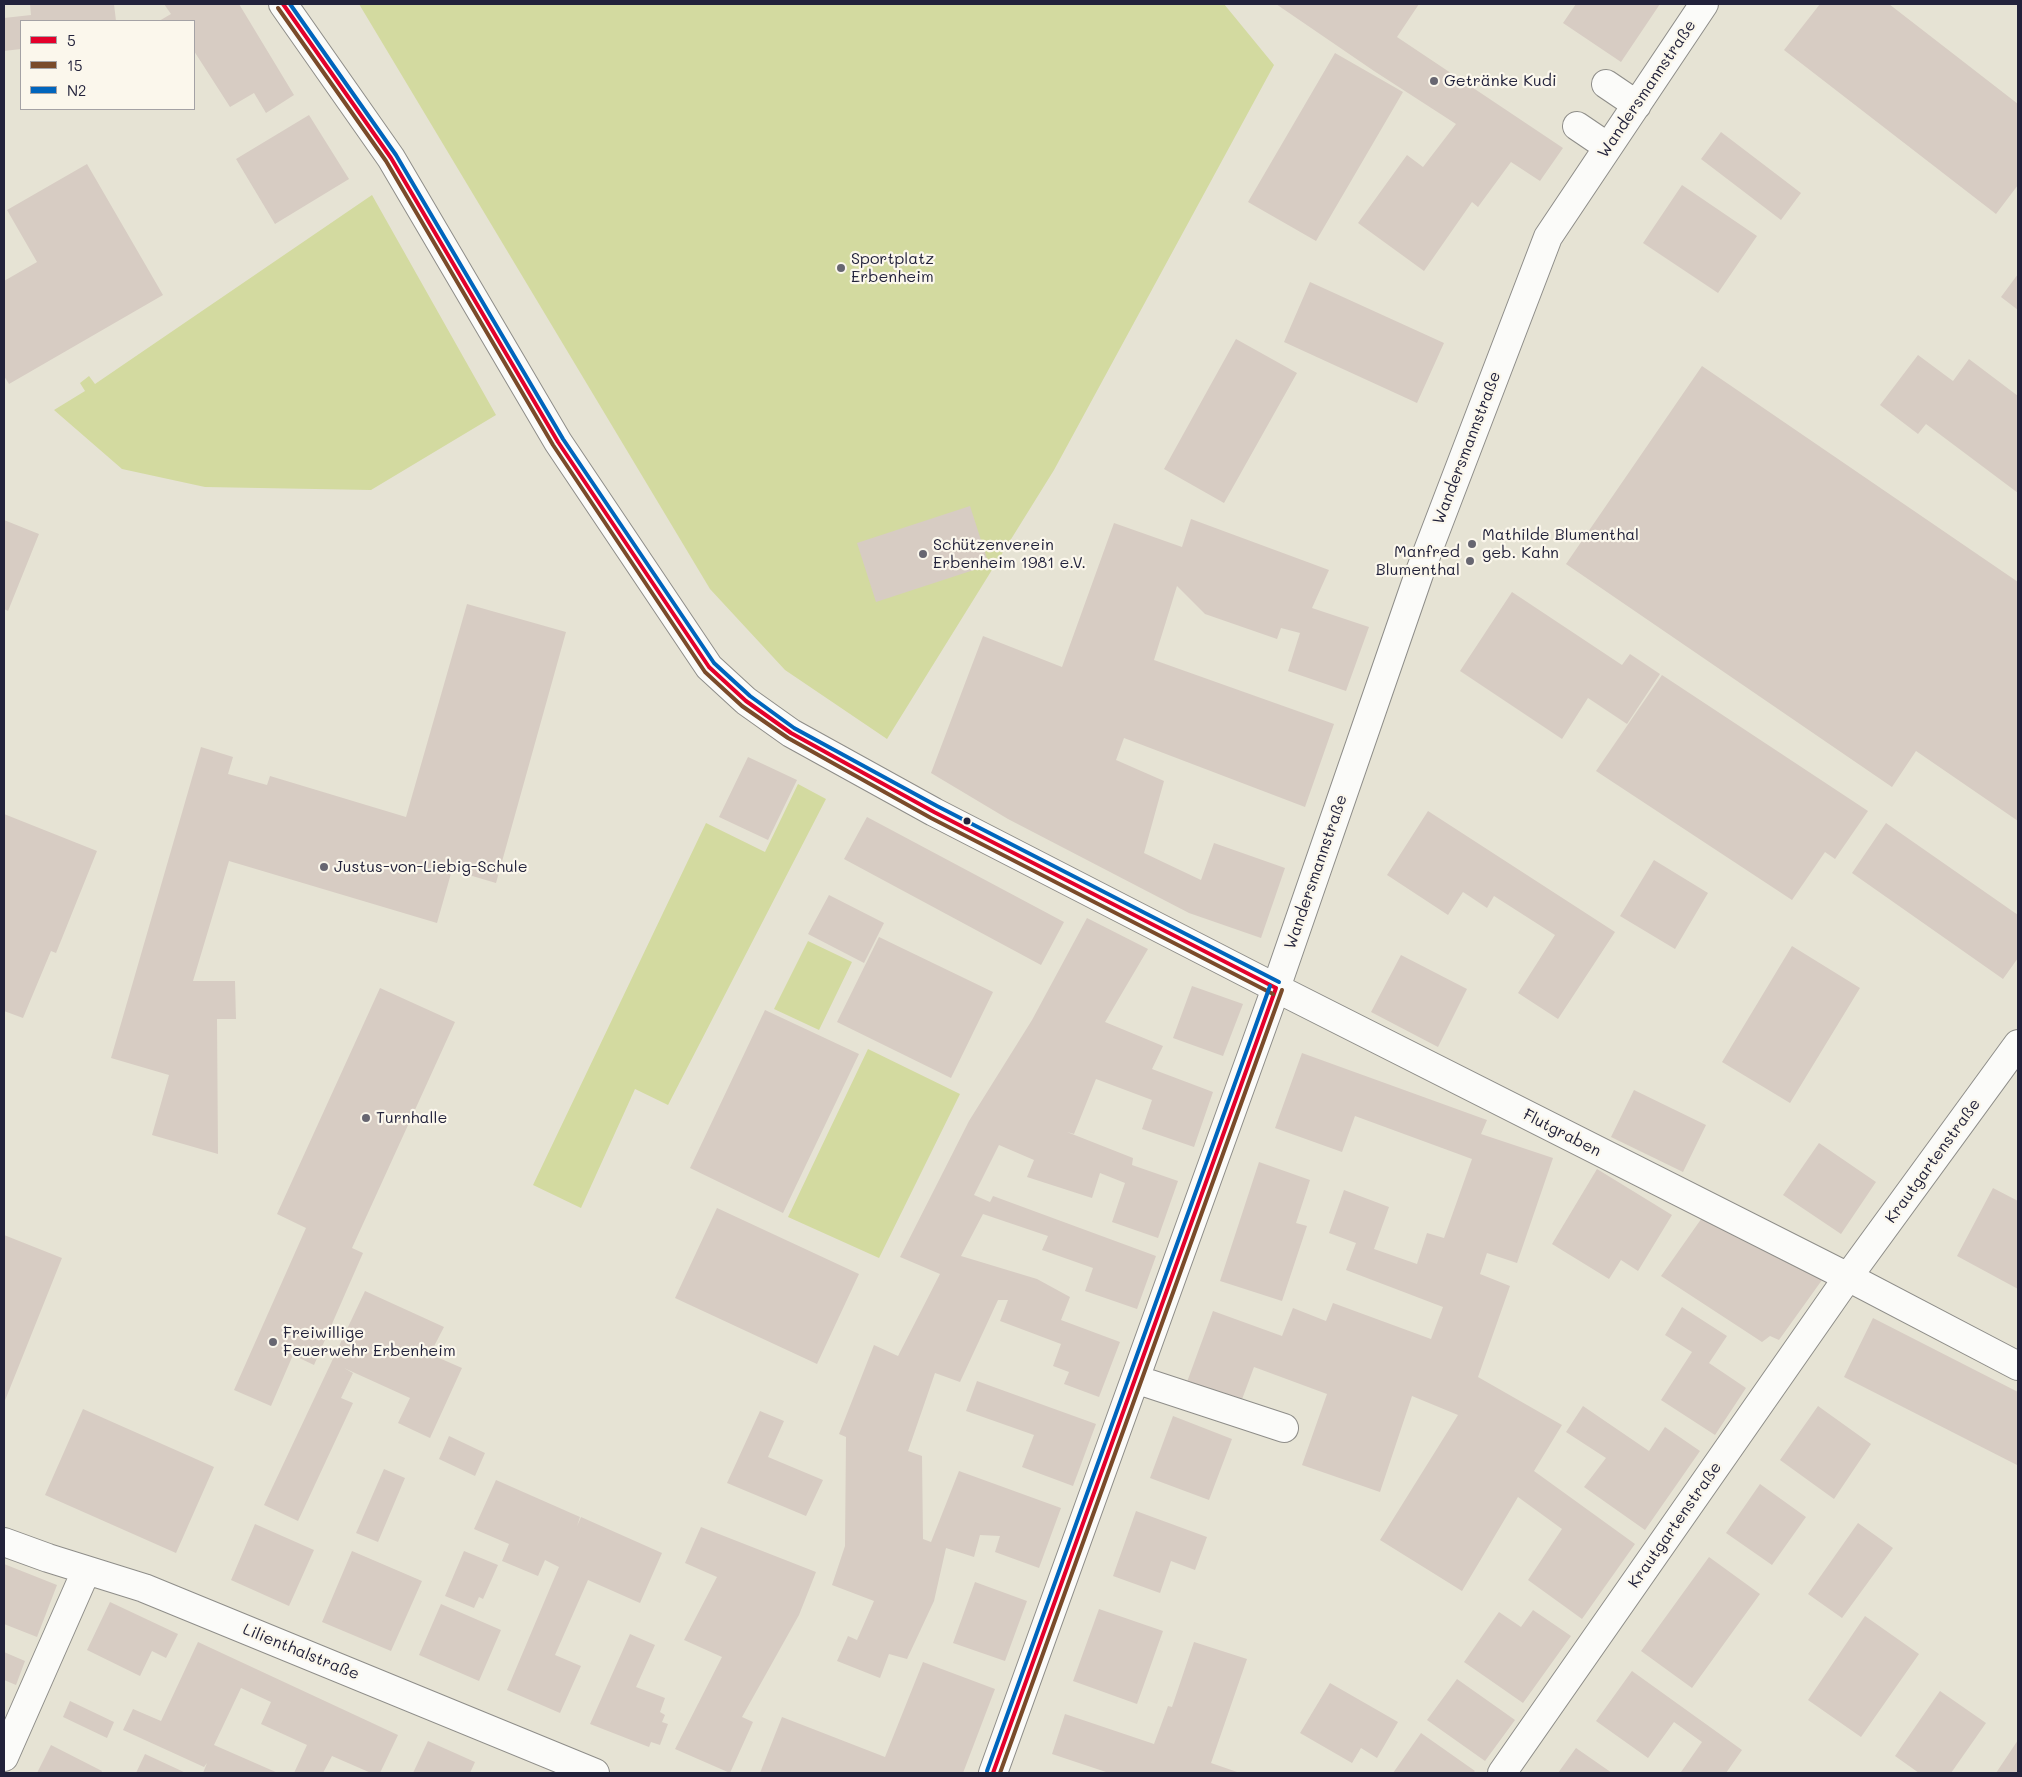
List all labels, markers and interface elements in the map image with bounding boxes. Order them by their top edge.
street label: Wandersmannstraße [1594,16,1700,162]
legend [20,20,195,110]
text: 5 [67,30,76,50]
text: 15 [67,55,82,75]
place label: Getränke Kudi [1444,71,1557,91]
marker: Getränke Kudi [1428,75,1440,87]
text: N2 [67,80,86,100]
place label: Sportplatz Erbenheim [851,249,934,287]
marker: Sportplatz Erbenheim [835,262,847,274]
street label: Wandersmannstraße [1429,369,1505,527]
place label: Mathilde Blumenthal geb. Kahn [1482,525,1639,563]
place label: Schützenverein Erbenheim 1981 e.V. [933,535,1086,573]
marker: Mathilde Blumenthal geb. Kahn [1466,538,1478,550]
place label: Manfred Blumenthal [1376,542,1460,580]
marker: Schützenverein Erbenheim 1981 e.V. [917,548,929,560]
marker: Manfred Blumenthal [1464,555,1476,567]
street label: Wandersmannstraße [1281,792,1351,952]
unlabelled marker [962,816,972,826]
place label: Justus-von-Liebig-Schule [334,857,528,877]
marker: Justus-von-Liebig-Schule [318,861,330,873]
street label: Krautgartenstraße [1881,1095,1985,1227]
street label: Flutgraben [1520,1105,1604,1161]
place label: Turnhalle [376,1108,447,1128]
marker: Turnhalle [360,1112,372,1124]
place label: Freiwillige Feuerwehr Erbenheim [283,1323,456,1361]
marker: Freiwillige Feuerwehr Erbenheim [267,1336,279,1348]
street label: Krautgartenstraße [1624,1458,1726,1592]
street label: Lilienthalstraße [240,1620,362,1684]

